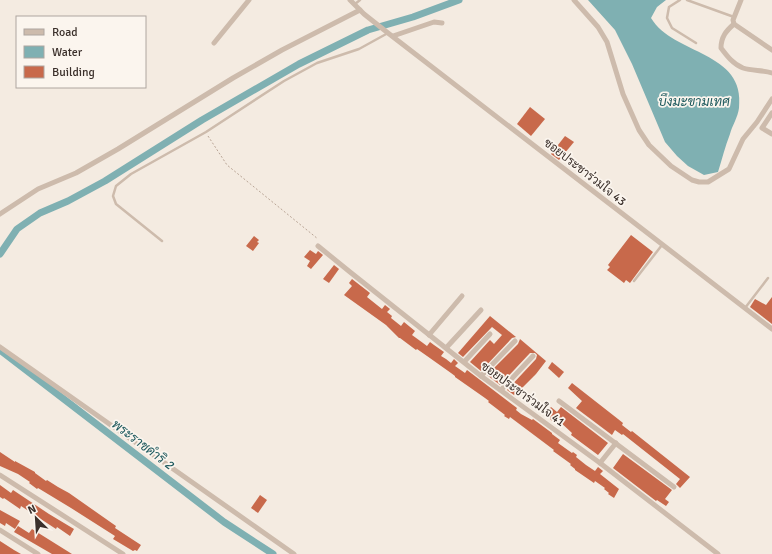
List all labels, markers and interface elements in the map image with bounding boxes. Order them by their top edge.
legend [16,16,146,88]
text: Road [52,25,78,40]
text: Water [52,45,83,60]
text: Building [52,65,95,80]
water label: บึงมะขามเทศ [658,93,730,110]
street label: ซอยประชาร่วมใจ 43 [540,135,630,209]
street label: ซอยประชาร่วมใจ 41 [478,358,568,430]
water label: พระราชดำริ 2 [108,416,178,474]
north arrow [16,498,56,538]
text: N [26,502,38,517]

